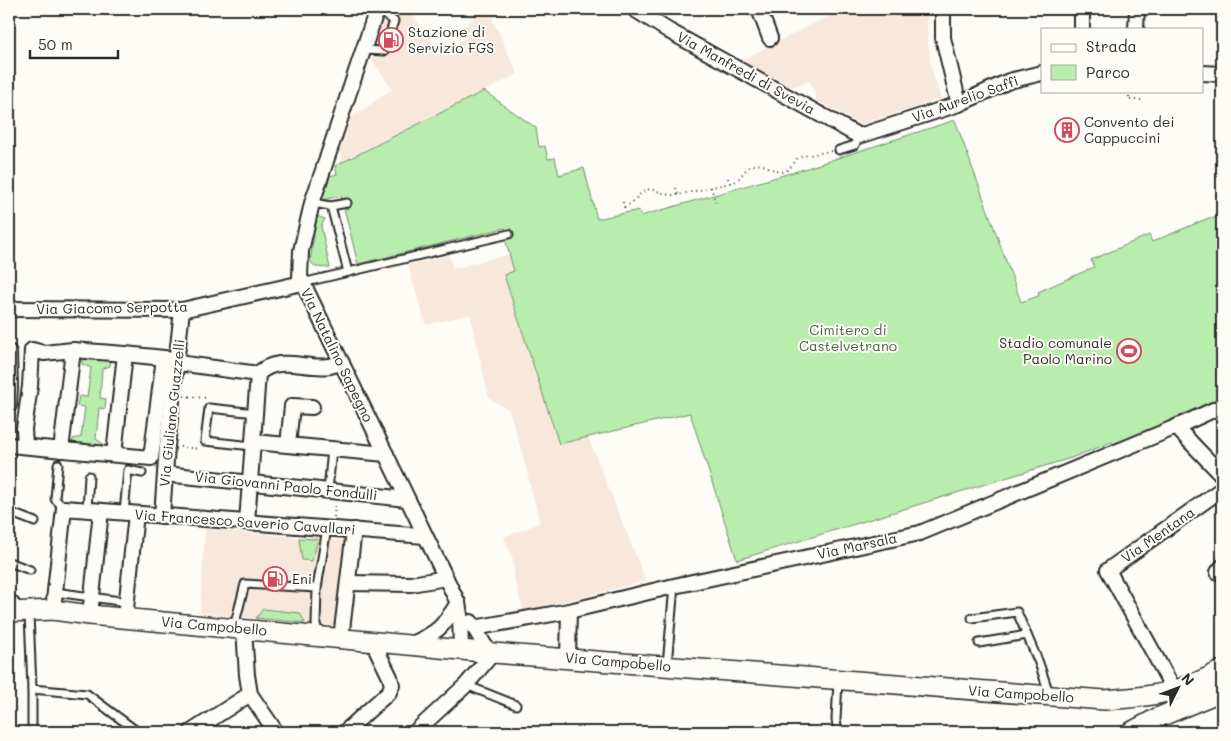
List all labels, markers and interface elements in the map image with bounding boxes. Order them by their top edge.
place label: Stazione di Servizio FGS [408,22,494,57]
fuel station icon: Stazione di Servizio FGS [378,27,404,53]
street label: Via Manfredi di Svevia [674,27,819,118]
scale bar [30,28,118,60]
legend [1041,28,1204,92]
text: 50 m [38,34,73,54]
text: Strada [1086,36,1137,56]
text: Parco [1086,62,1130,82]
street label: Via Aurelio Saffi [909,70,1021,127]
place label: Convento dei Cappuccini [1084,112,1175,147]
building icon: Convento dei Cappuccini [1054,117,1080,143]
street label: Via Natalino Sapegno [297,285,378,425]
street label: Via Giacomo Serpotta [36,297,188,318]
park label: Cimitero di Castelvetrano [799,320,897,355]
place label: Stadio comunale Paolo Marino [999,333,1112,368]
street label: Via Giuliano Guazzelli [154,338,189,488]
sports icon: Stadio comunale Paolo Marino [1116,338,1142,364]
street label: Via Giovanni Paolo Fondulli [194,466,378,505]
street label: Via Mentana [1117,502,1198,567]
street label: Via Francesco Saverio Cavallari [134,504,356,539]
street label: Via Marsala [815,528,899,563]
fuel station icon: Eni [262,566,288,592]
place label: Eni [292,569,312,588]
street label: Via Campobello [160,611,268,640]
street label: Via Campobello [564,647,672,676]
north arrow [1154,664,1204,714]
text: N [1177,669,1199,689]
street label: Via Campobello [967,680,1075,707]

